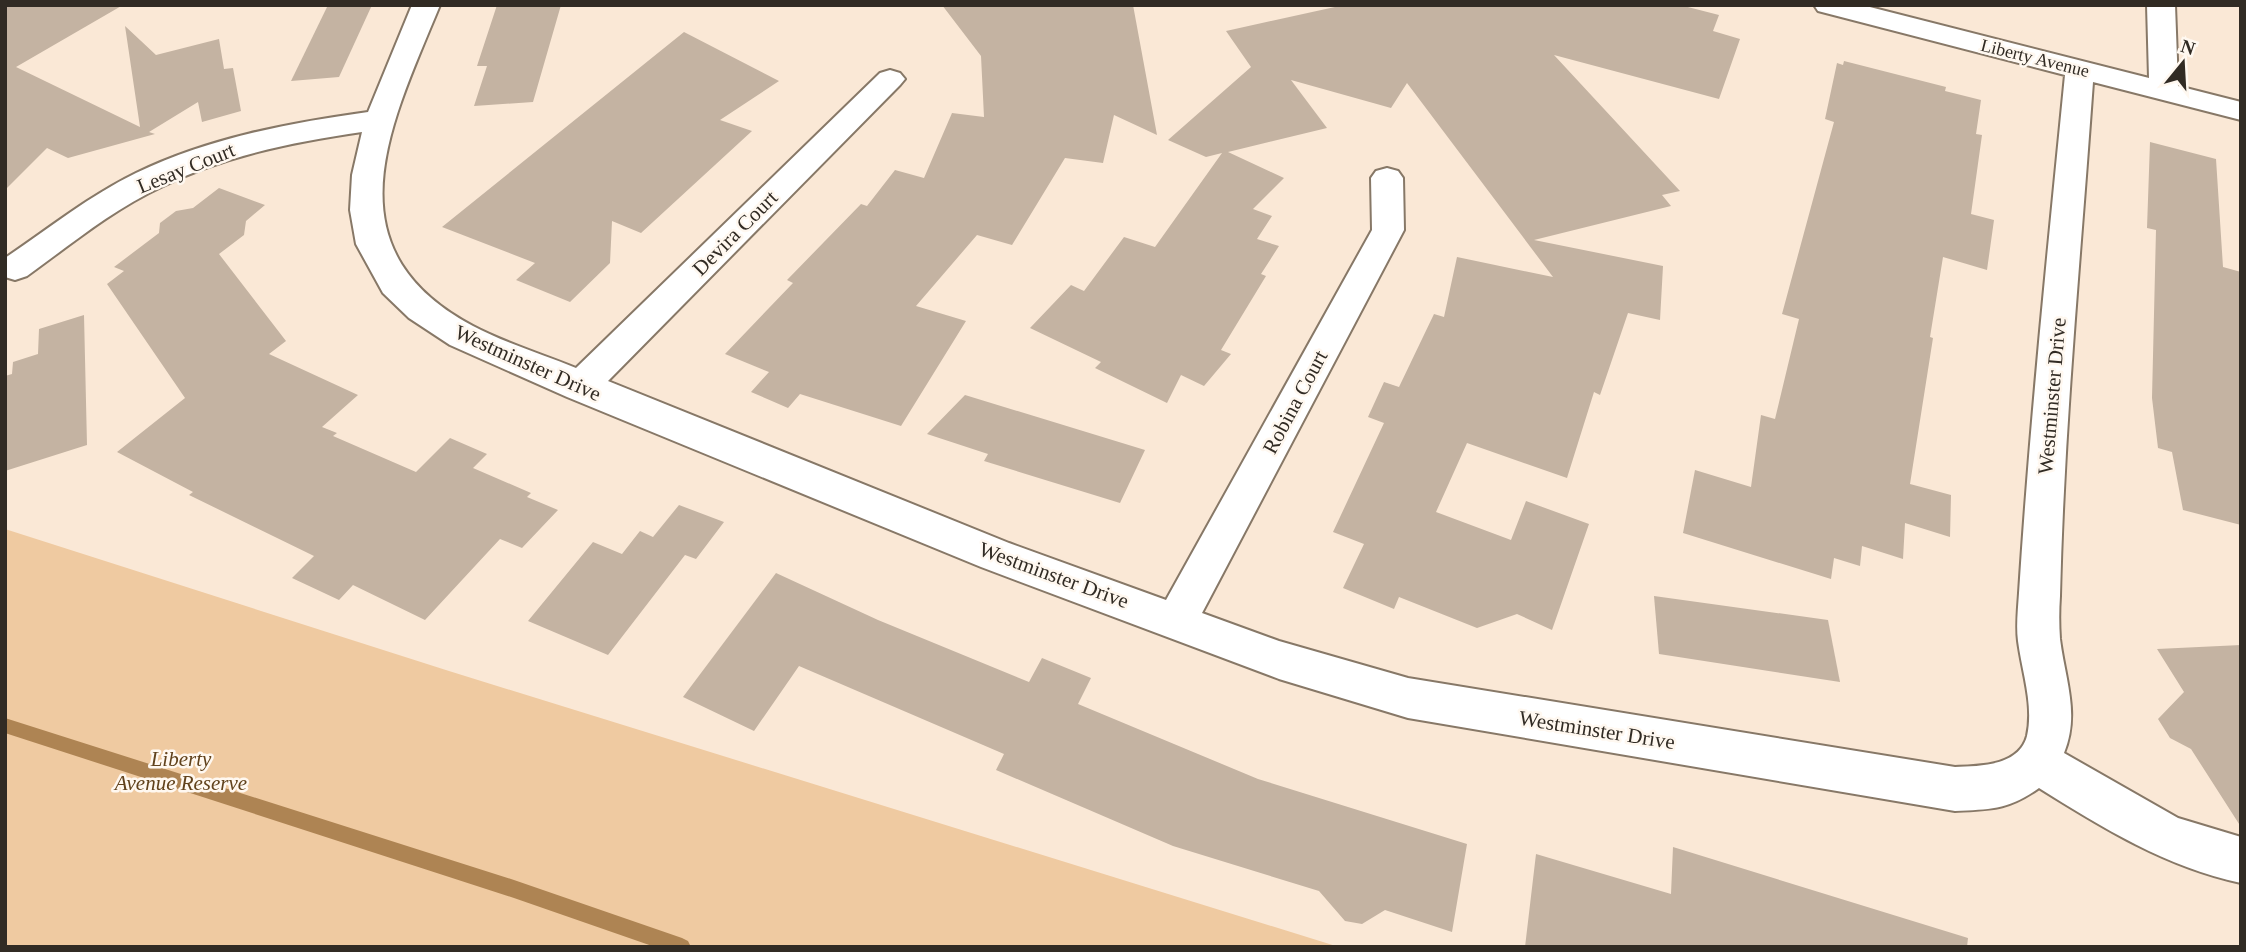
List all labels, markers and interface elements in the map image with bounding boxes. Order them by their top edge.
north arrow [2148,28,2218,98]
street label: Liberty Avenue [1979,35,2091,81]
text: N [2178,35,2198,59]
street label: Lesay Court [134,137,238,198]
street label: Devira Court [688,185,783,280]
street label: Westminster Drive [2033,316,2071,476]
street label: Westminster Drive [451,320,605,406]
street label: Robina Court [1258,346,1332,458]
street label: Westminster Drive [976,537,1132,613]
street label: Westminster Drive [1517,706,1677,754]
park label: Liberty Avenue Reserve [113,747,247,795]

